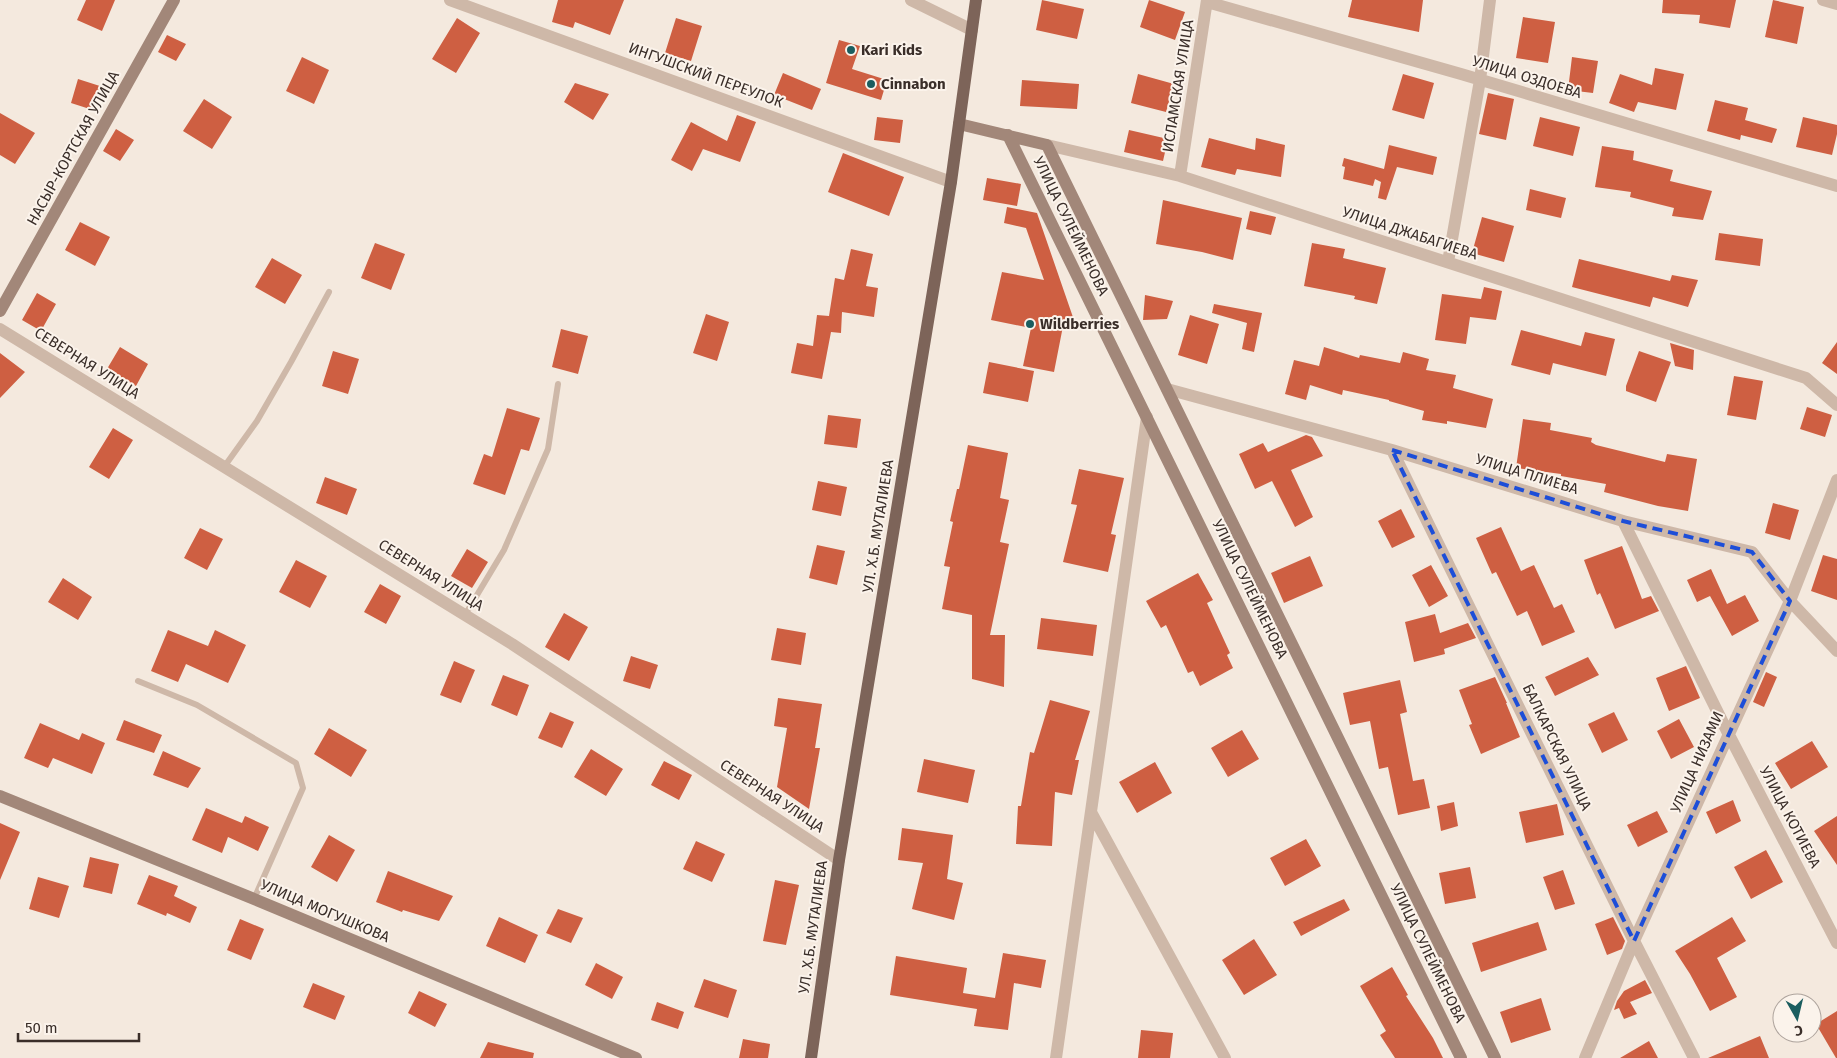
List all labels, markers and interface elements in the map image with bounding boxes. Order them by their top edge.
street label: ИСЛАМСКАЯ УЛИЦА [1159,18,1197,154]
street label: ИНГУШСКИЙ ПЕРЕУЛОК [626,39,786,111]
place label: Kari Kids [861,41,922,59]
marker: Kari Kids [845,44,857,56]
street label: УЛИЦА ОЗДОЕВА [1470,52,1584,102]
street label: НАСЫР-КОРТСКАЯ УЛИЦА [23,67,123,228]
place label: Cinnabon [881,75,946,93]
marker: Cinnabon [865,78,877,90]
street label: УЛИЦА СУЛЕЙМЕНОВА [1029,153,1113,299]
street label: УЛИЦА ДЖАБАГИЕВА [1340,203,1480,263]
place label: Wildberries [1040,315,1119,333]
marker: Wildberries [1024,318,1036,330]
street label: СЕВЕРНАЯ УЛИЦА [31,323,143,403]
street label: УЛИЦА ПЛИЕВА [1474,450,1581,498]
street label: УЛ. Х.Б. МУТАЛИЕВА [859,458,897,594]
street label: УЛИЦА СУЛЕЙМЕНОВА [1208,516,1292,662]
street label: СЕВЕРНАЯ УЛИЦА [375,535,487,615]
street label: БАЛКАРСКАЯ УЛИЦА [1519,681,1596,814]
street label: УЛИЦА НИЗАМИ [1667,708,1727,816]
street label: СЕВЕРНАЯ УЛИЦА [717,756,828,837]
street label: УЛИЦА КОТИЕВА [1756,763,1825,871]
street label: УЛ. Х.Б. МУТАЛИЕВА [795,859,831,995]
street label: УЛИЦА МОГУШКОВА [258,876,393,947]
street label: УЛИЦА СУЛЕЙМЕНОВА [1386,880,1470,1026]
north arrow [1772,993,1822,1043]
scale bar [18,1010,139,1042]
text: 50 m [25,1019,58,1037]
text: С [1794,1021,1804,1039]

